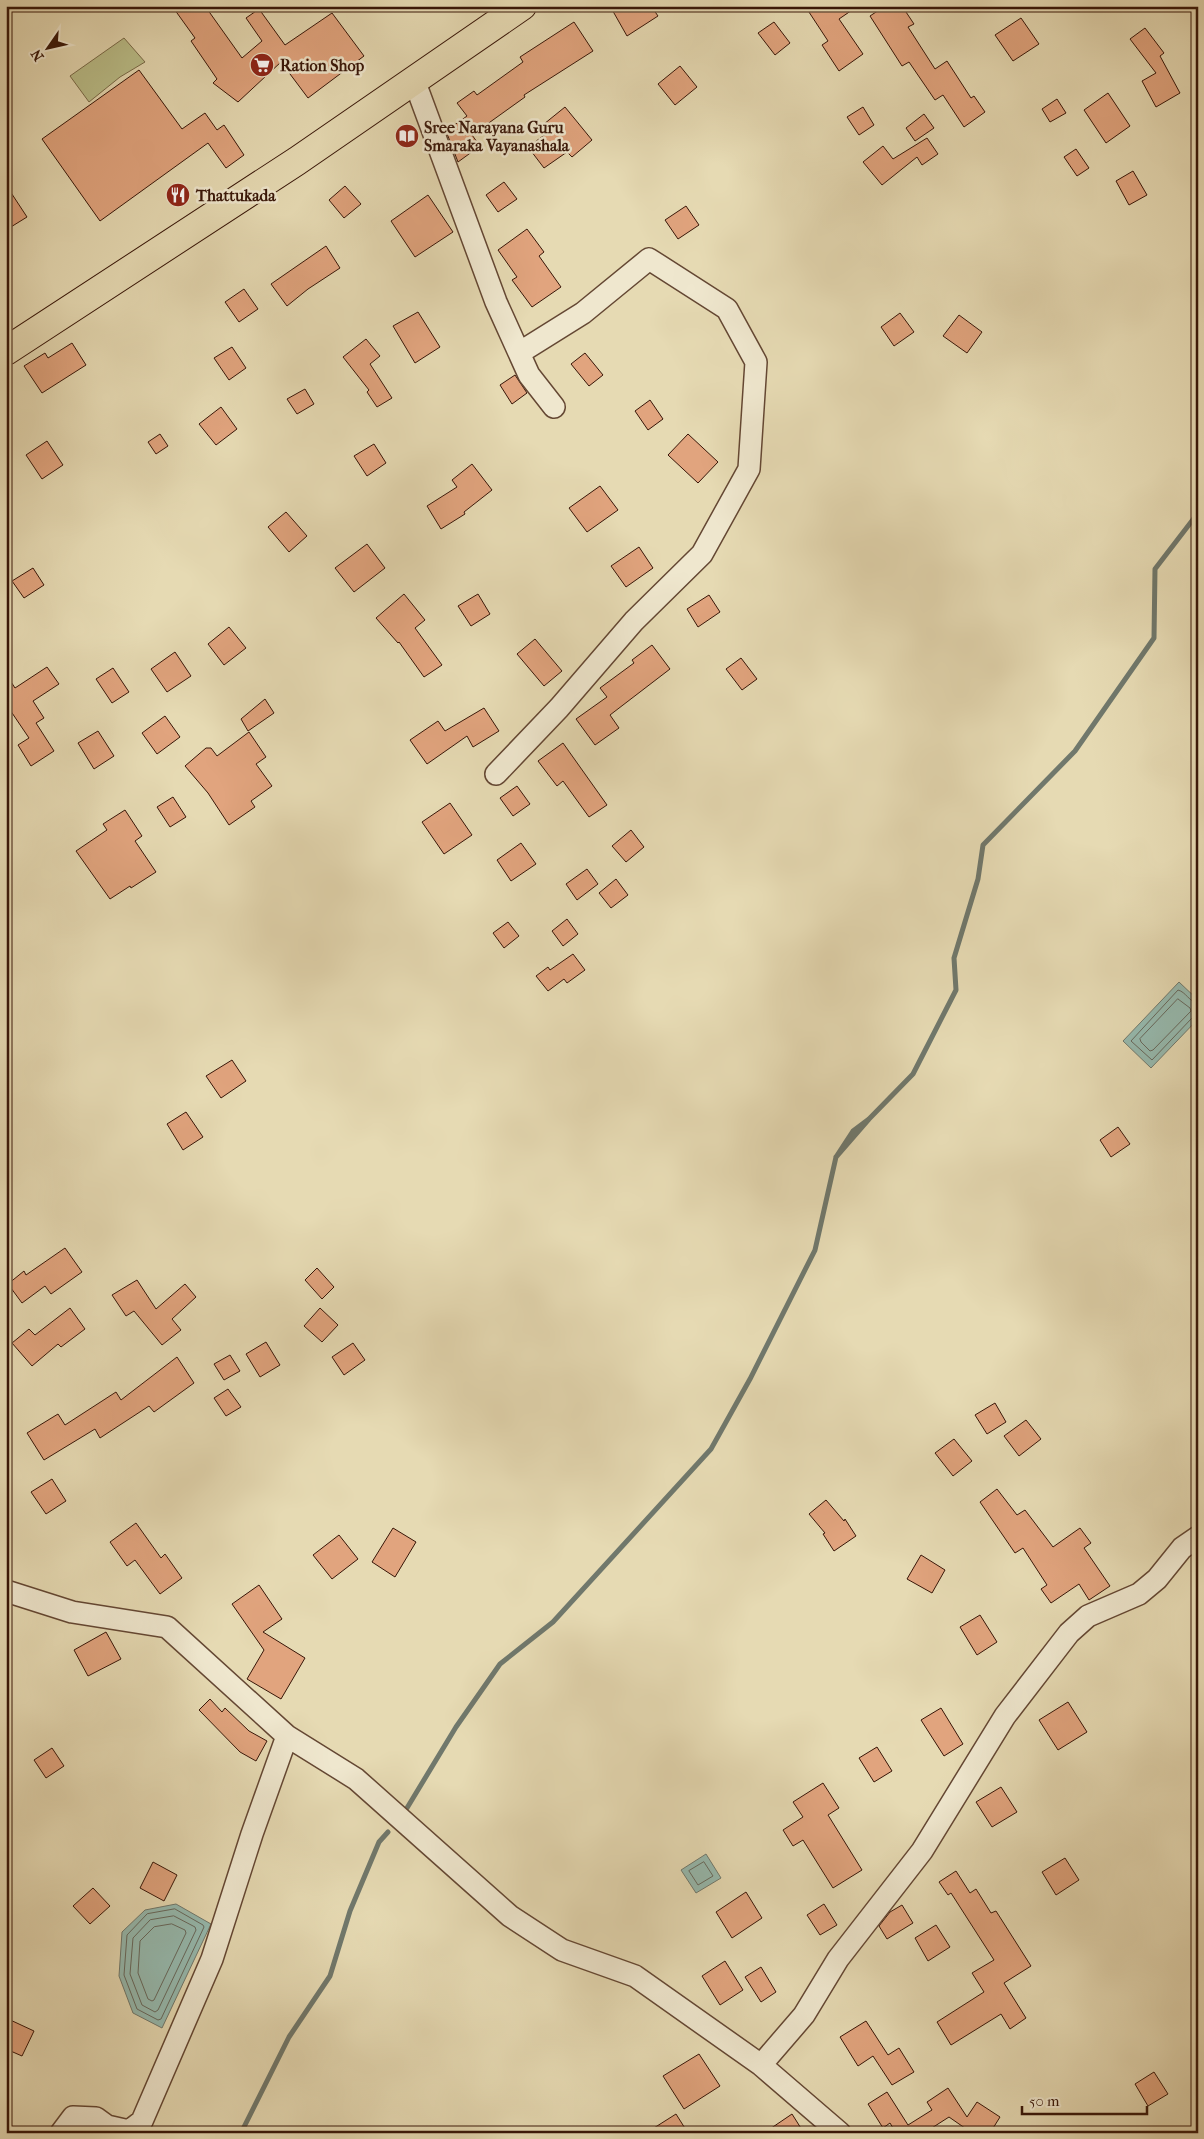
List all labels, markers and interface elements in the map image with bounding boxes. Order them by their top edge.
north arrow [22,22,72,72]
text: N [27,46,48,64]
supermarket icon: Ration Shop [249,52,275,78]
place label: Ration Shop [280,56,365,76]
place label: Sree Narayana Guru Smaraka Vayanashala [424,118,570,156]
library icon: Sree Narayana Guru Smaraka Vayanashala [394,123,420,149]
restaurant icon: Thattukada [165,182,191,208]
place label: Thattukada [195,186,276,205]
scale bar [1022,2084,1146,2116]
text: 50 m [1029,2092,1060,2110]

